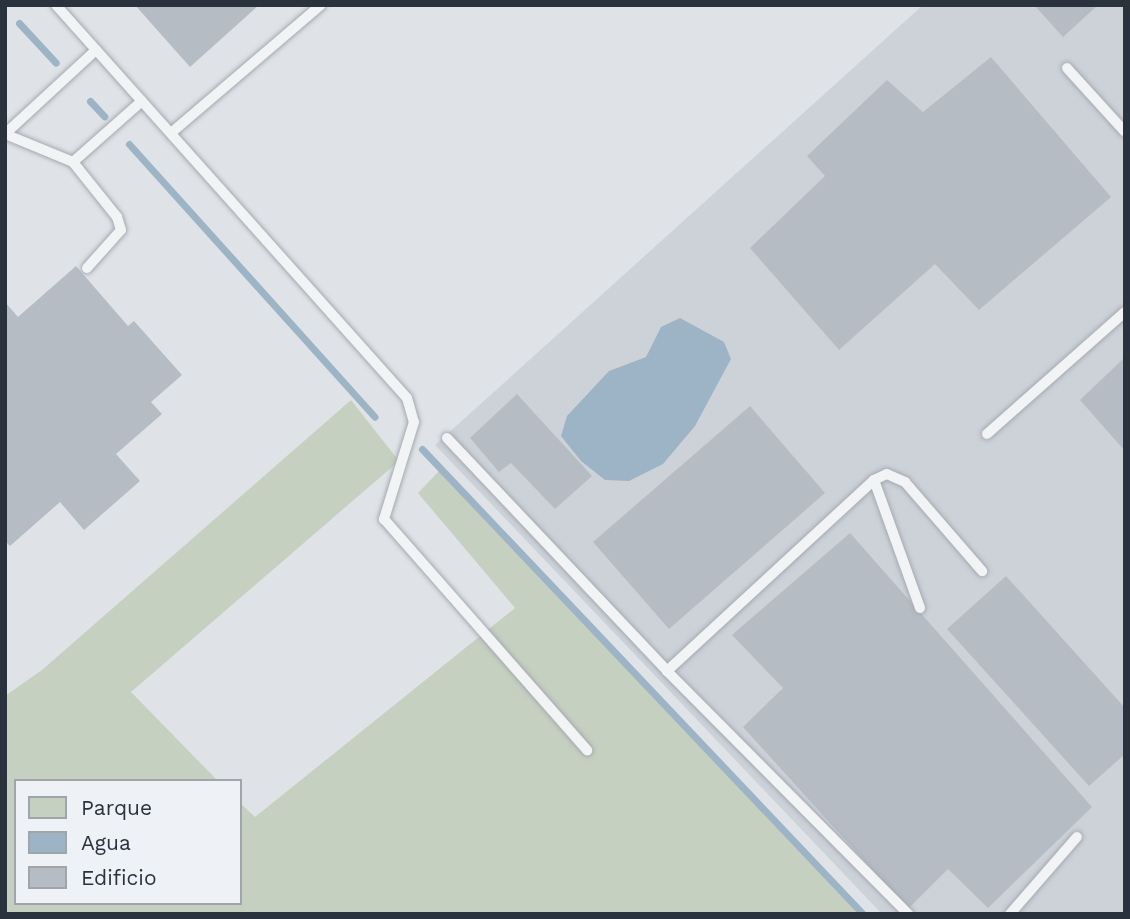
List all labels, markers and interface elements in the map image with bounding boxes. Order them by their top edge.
legend [14,779,242,905]
text: Parque [81,795,152,820]
text: Agua [81,830,131,855]
text: Edificio [81,865,157,890]

